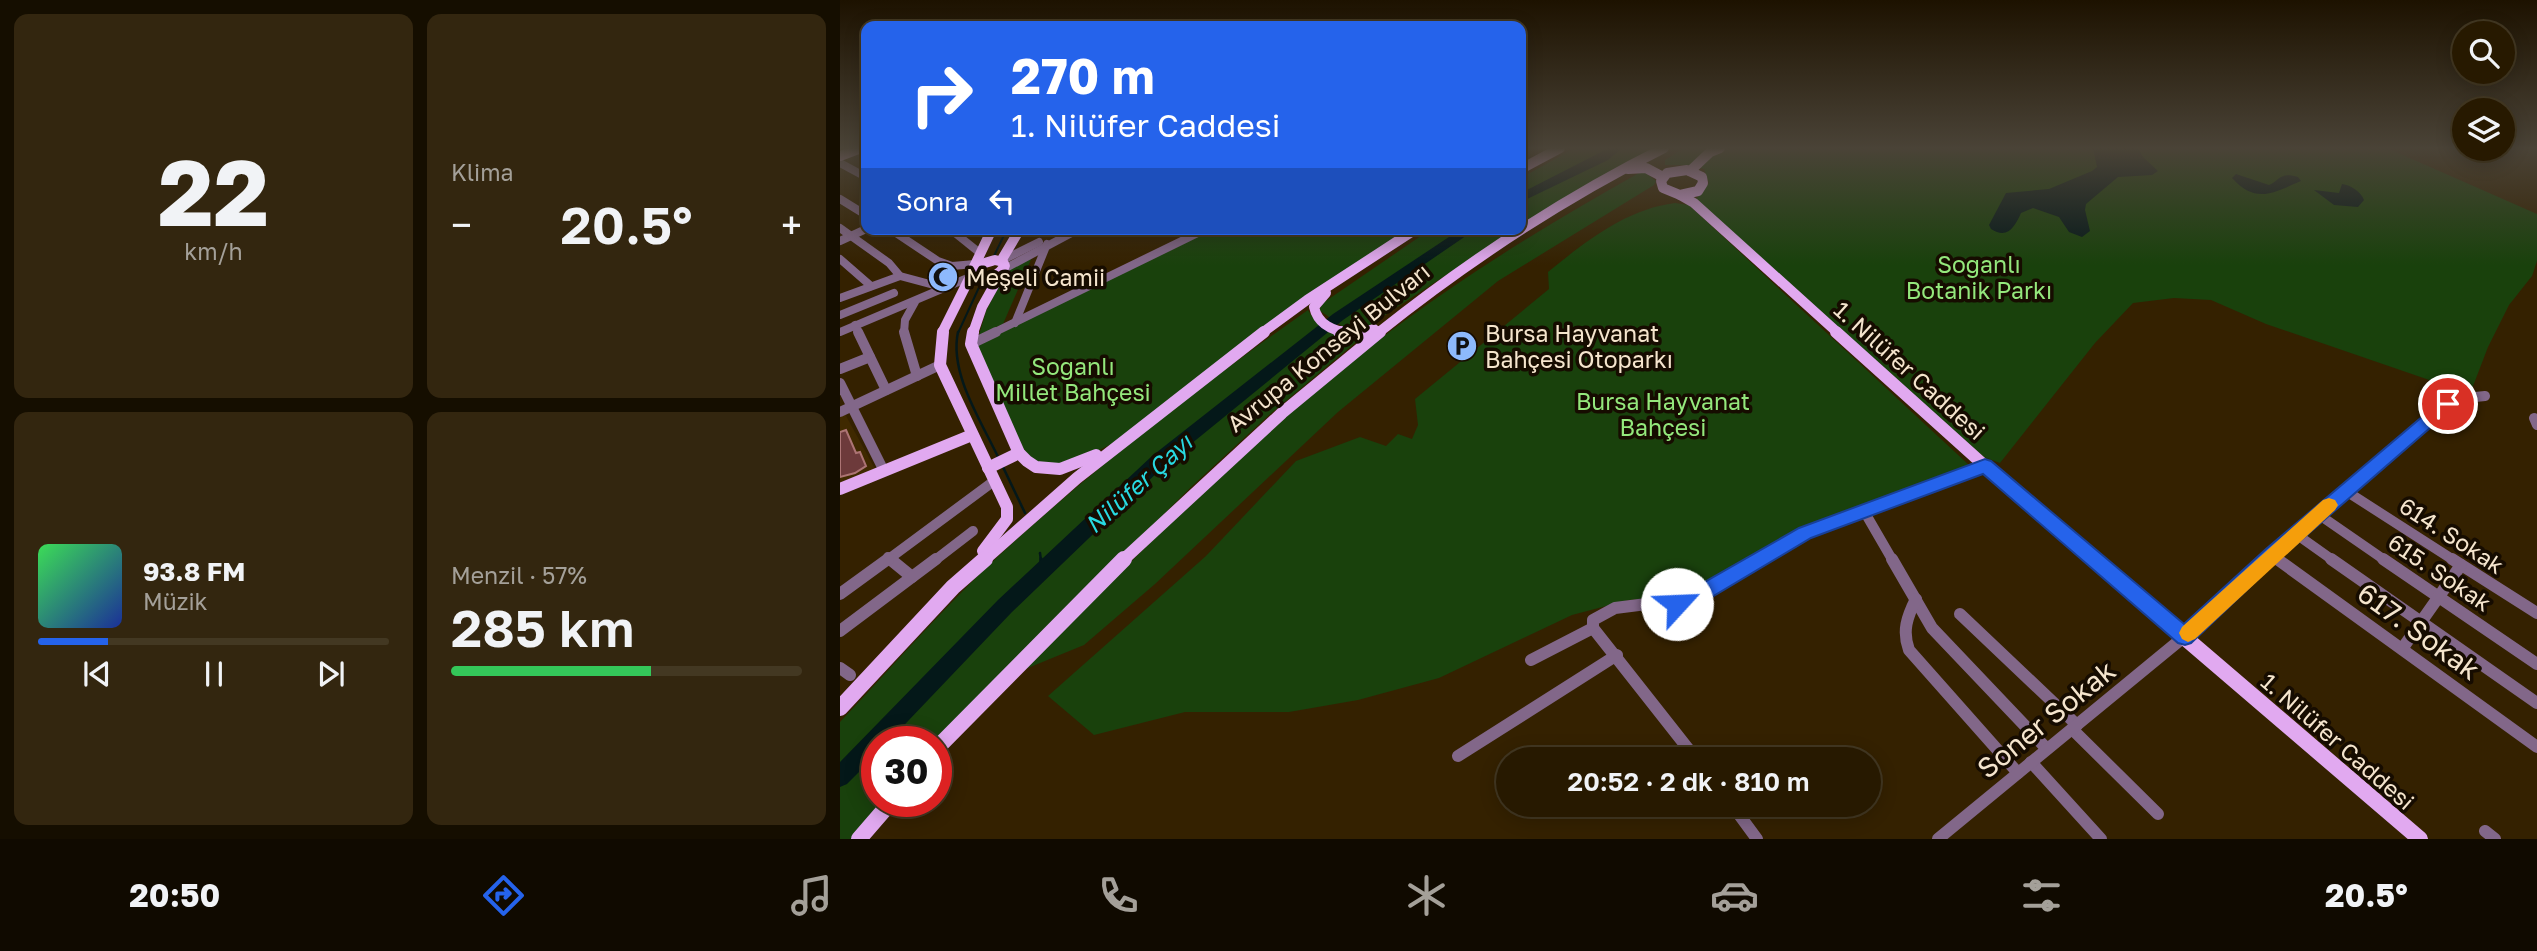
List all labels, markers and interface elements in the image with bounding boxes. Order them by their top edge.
map controls [2452,21,2515,161]
button: search [2452,21,2515,84]
text: 270 m [1011,46,1155,105]
icon: right [896,49,987,140]
button: layers [2452,98,2515,161]
text: 1. Nilüfer Caddesi [1011,106,1280,144]
text: 22 [158,137,269,246]
text: Klima [451,158,514,186]
icon: left [983,182,1021,220]
text: Sonra [896,186,969,217]
text: 20.5° [561,193,692,255]
text: − [451,202,472,247]
text: + [781,202,802,247]
text: km/h [184,237,243,265]
park label: Soğanlı Botanik Parkı [1906,250,2052,304]
street label: Avrupa Konseyi Bulvarı [1221,257,1435,437]
mosque icon: Meşeli Camii [926,260,960,294]
place label: Meşeli Camii [966,263,1105,291]
street label: 1. Nilüfer Caddesi [1829,295,1991,445]
place label: Bursa Hayvanat Bahçesi Otoparkı [1485,319,1673,373]
parking icon: Bursa Hayvanat Bahçesi Otoparkı [1445,329,1479,363]
park label: Soğanlı Millet Bahçesi [995,352,1151,406]
pin [2418,374,2478,434]
icon: arrive [2429,385,2467,423]
park label: Bursa Hayvanat Bahçesi [1576,387,1750,441]
water label: Nilüfer Çayı [1079,426,1199,539]
street label: 614. Sokak [2394,491,2510,579]
street label: 615. Sokak [2383,527,2497,617]
text: 93.8 FM [143,556,245,587]
text: Menzil · 57% [451,561,587,589]
position arrow [1640,567,1714,641]
street label: 617. Sokak [2352,576,2487,686]
text: Müzik [143,587,208,615]
text: 285 km [451,596,634,658]
street label: Soner Sokak [1970,653,2122,785]
icon: previous [78,655,116,693]
icon: pause [195,655,233,693]
icon: next [312,655,350,693]
street label: 1. Nilüfer Caddesi [2256,667,2420,815]
speed limit sign: 30 [861,726,952,817]
text: 20:52 · 2 dk · 810 m [1568,766,1809,797]
icon: directions [479,871,528,920]
icon: music [787,871,836,920]
icon: phone [1094,871,1143,920]
icon: climate [1402,871,1451,920]
icon: car [1710,871,1759,920]
icon: filters [2017,871,2066,920]
text: 20:50 [129,876,220,914]
text: 20.5° [2325,876,2408,914]

